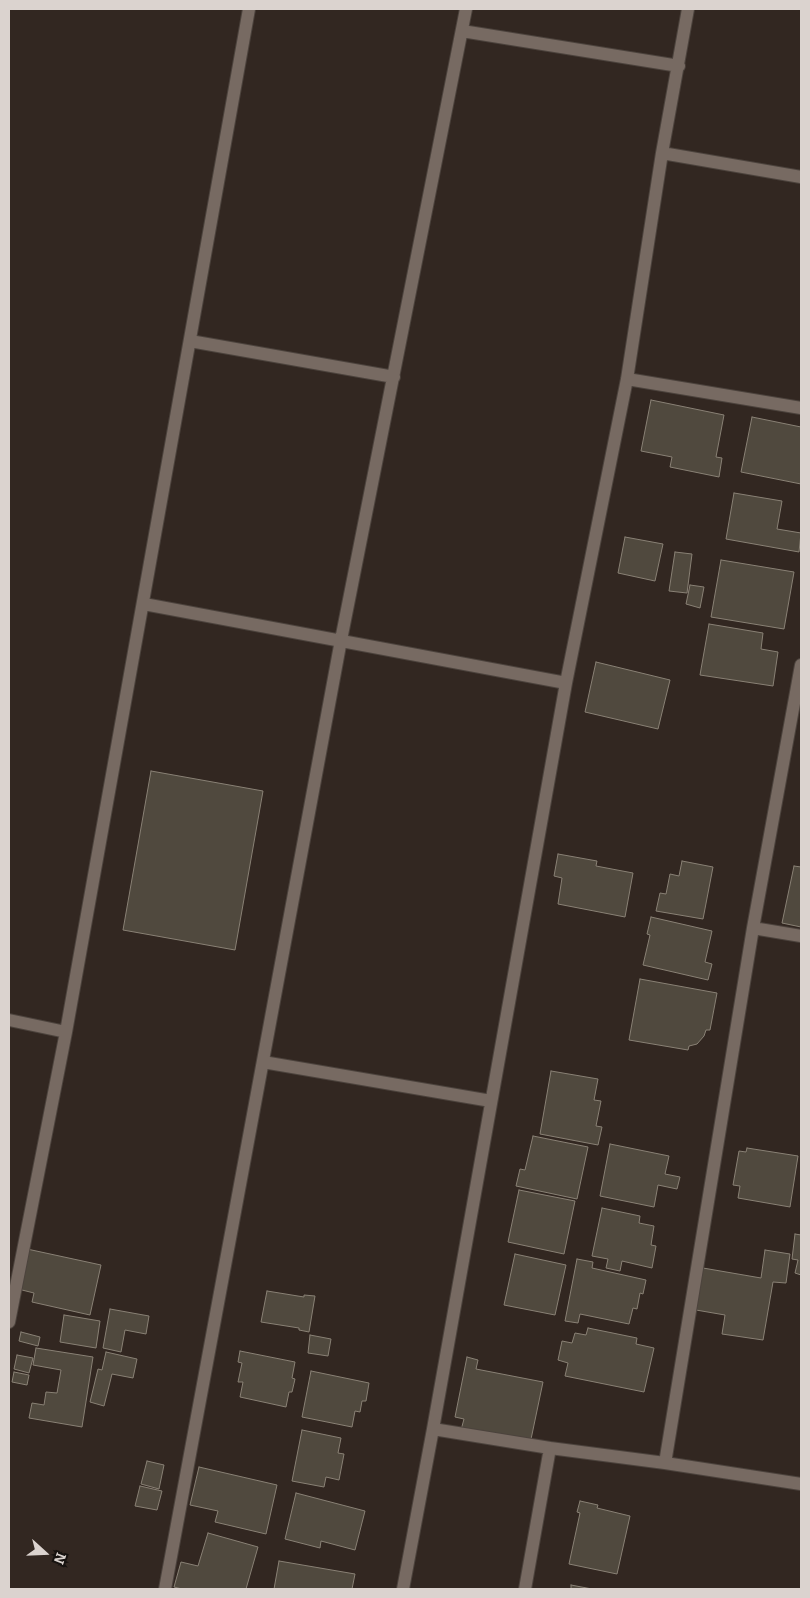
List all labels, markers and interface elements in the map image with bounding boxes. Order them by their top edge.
north arrow [20,1528,70,1578]
text: N [50,1550,69,1566]

